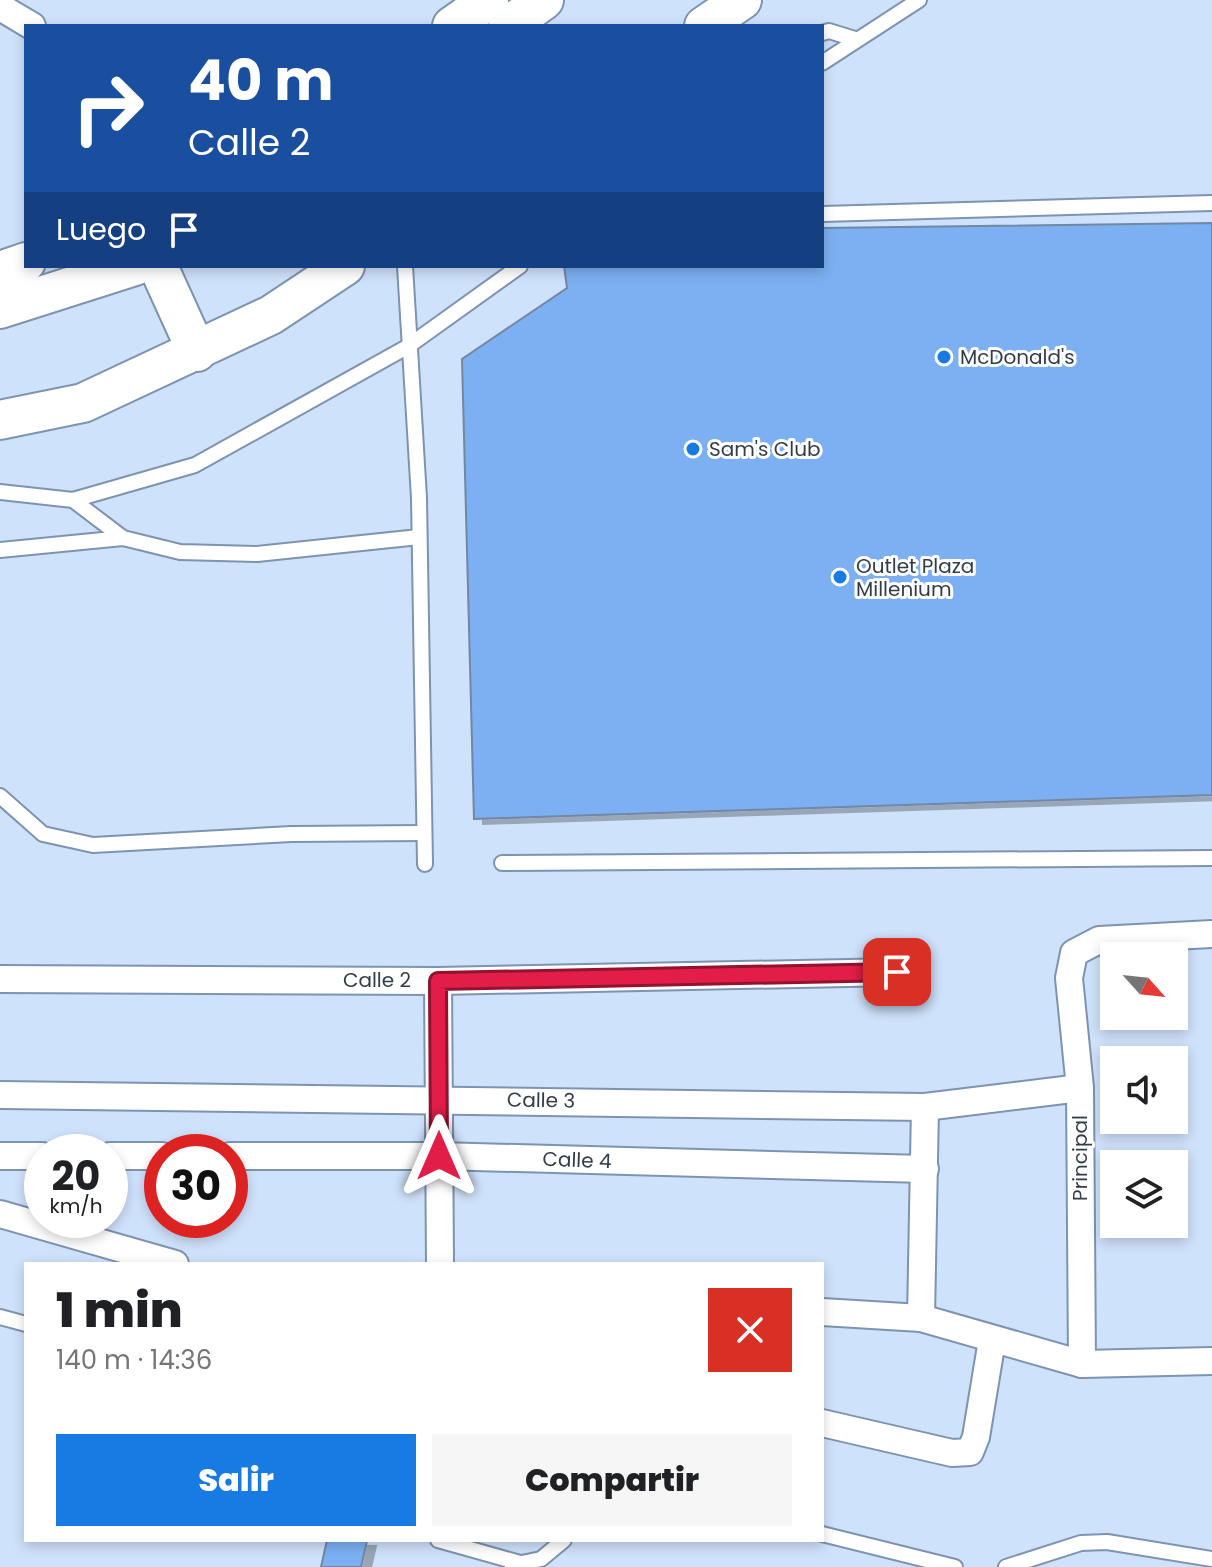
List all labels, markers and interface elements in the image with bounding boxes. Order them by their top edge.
text: 40 m [188,41,334,120]
icon: right [56,56,160,160]
text: Calle 2 [188,117,310,168]
text: Luego [56,208,146,251]
icon: arrive [162,208,206,252]
place label: McDonald's [960,343,1075,371]
marker: McDonald's [935,348,953,366]
place label: Sam's Club [709,435,821,463]
marker: Sam's Club [684,440,702,458]
place label: Outlet Plaza Millenium [856,552,974,603]
marker: Outlet Plaza Millenium [831,568,849,586]
pin [863,938,931,1006]
north arrow [1100,942,1188,1030]
map controls [1100,942,1188,1238]
icon: arrive [875,950,919,994]
street label: Calle 2 [343,966,411,994]
button: sound [1100,1046,1188,1134]
street label: Calle 3 [507,1085,575,1115]
position arrow [397,1114,481,1198]
street label: Principal [1066,1115,1094,1201]
speed limit sign: 30 [144,1134,248,1238]
street label: Calle 4 [542,1145,612,1175]
text: 20 [52,1148,100,1204]
button: layers [1100,1150,1188,1238]
text: km/h [49,1192,103,1220]
text: 1 min [56,1277,183,1344]
button: close [708,1288,792,1372]
text: 140 m · 14:36 [56,1342,212,1378]
button: Salir [56,1434,416,1526]
button: Compartir [432,1434,792,1526]

